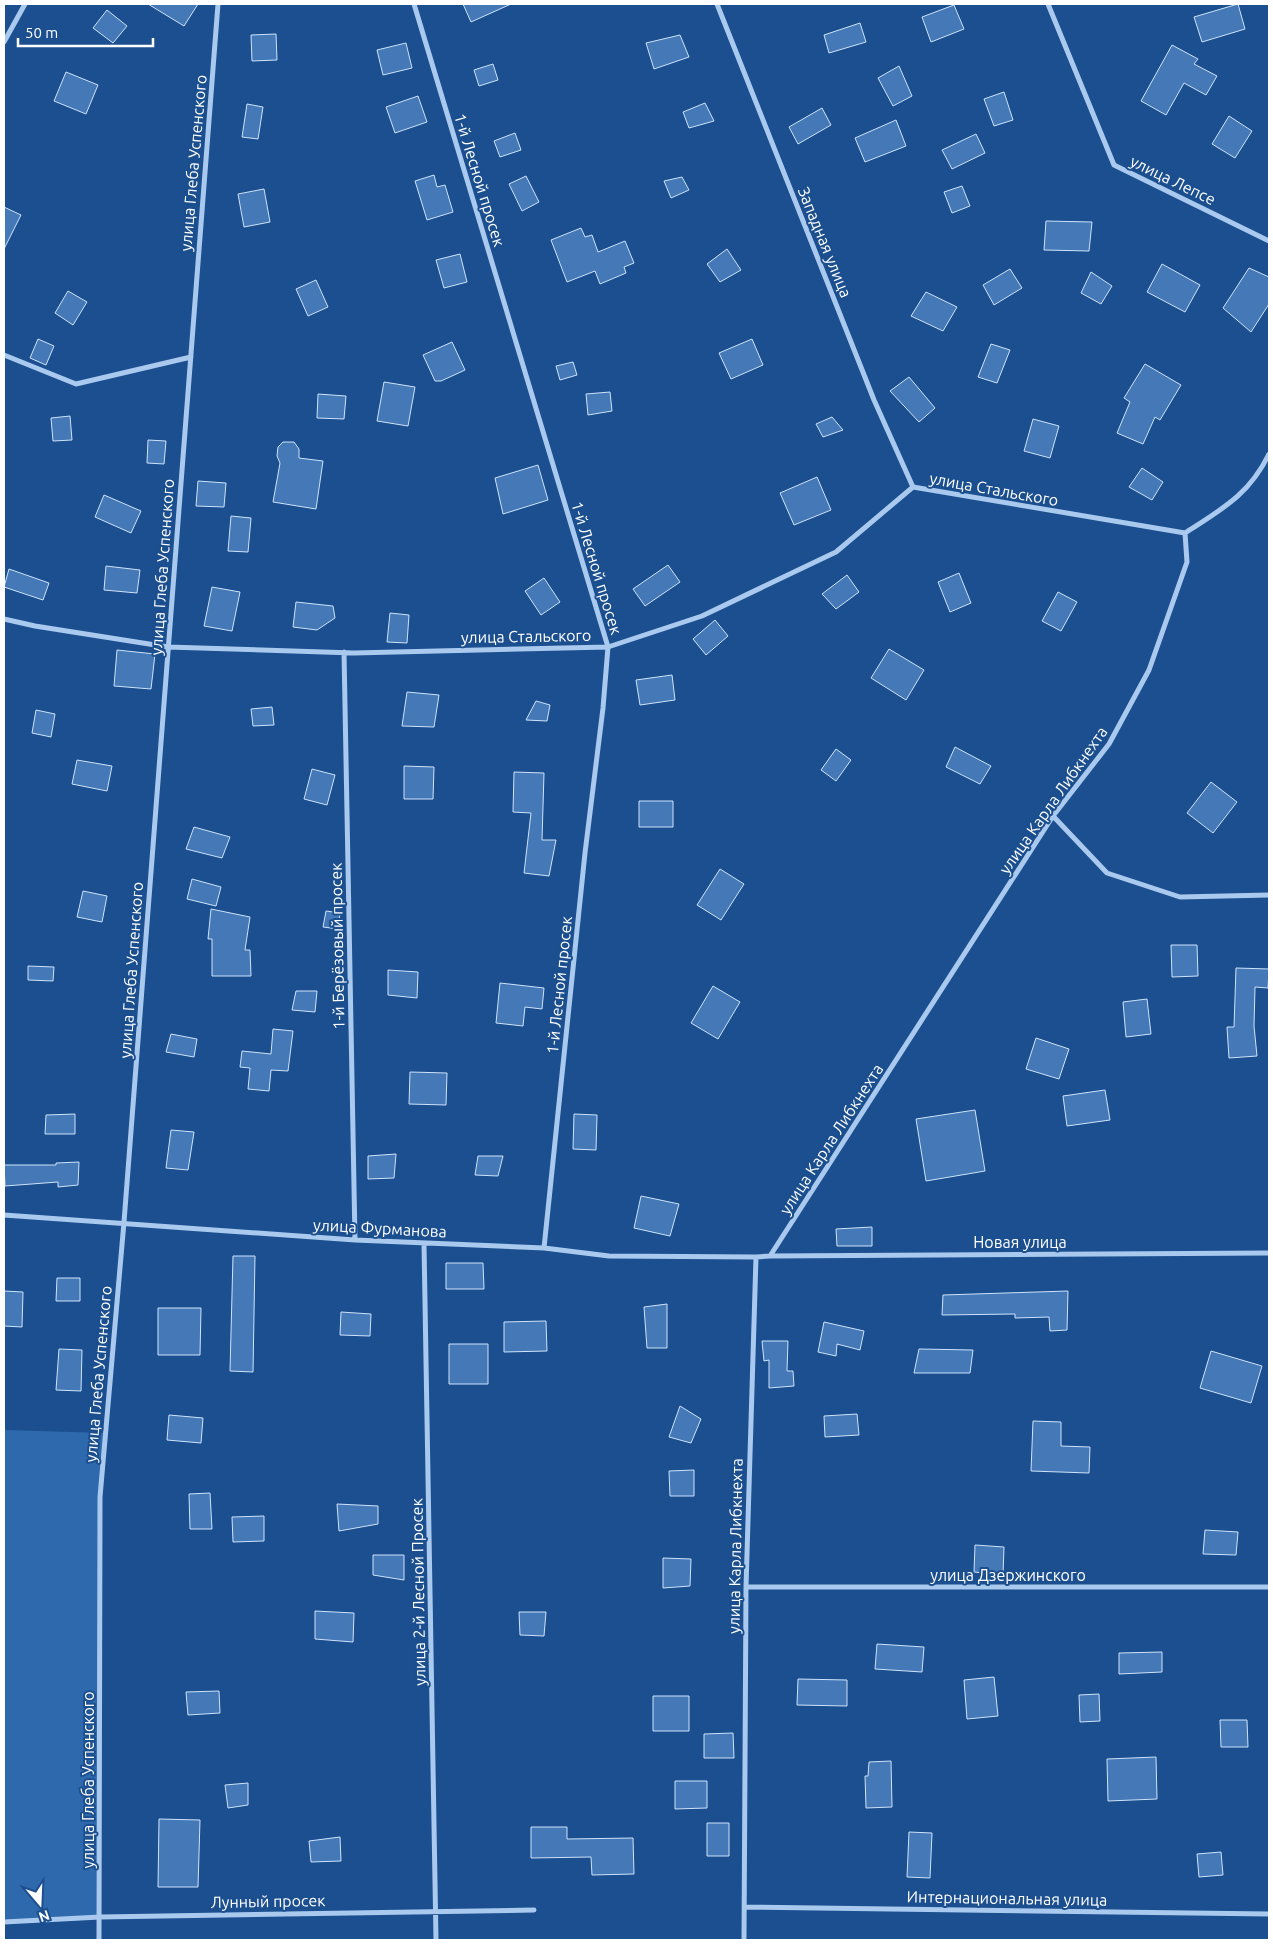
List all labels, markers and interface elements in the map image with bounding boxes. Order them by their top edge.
scale bar [18,15,152,47]
text: 50 m [25,24,58,41]
street label: улица Глеба Успенского [176,74,210,252]
street label: 1-й Лесной просек [451,111,509,249]
street label: улица Лепсе [1127,152,1219,208]
street label: Западная улица [795,184,855,300]
street label: улица Стальского [928,469,1060,509]
street label: улица Глеба Успенского [147,478,177,656]
street label: 1-й Лесной просек [568,499,626,637]
street label: улица Стальского [461,626,591,646]
street label: улица Карла Либкнехта [995,723,1111,877]
street label: 1-й Берёзовый просек [327,862,347,1030]
street label: улица Глеба Успенского [116,881,146,1059]
street label: 1-й Лесной просек [543,915,575,1055]
street label: улица Карла Либкнехта [776,1060,886,1218]
street label: улица Фурманова [313,1216,447,1240]
street label: Новая улица [973,1233,1067,1251]
street label: улица Глеба Успенского [81,1285,115,1463]
street label: улица Карла Либкнехта [724,1458,746,1634]
street label: улица 2-й Лесной Просек [407,1498,429,1686]
street label: улица Дзержинского [930,1566,1086,1584]
street label: улица Глеба Успенского [79,1691,97,1869]
north arrow [15,1879,65,1929]
street label: Интернациональная улица [907,1887,1107,1909]
street label: Лунный просек [210,1891,326,1911]
text: N [37,1907,52,1926]

